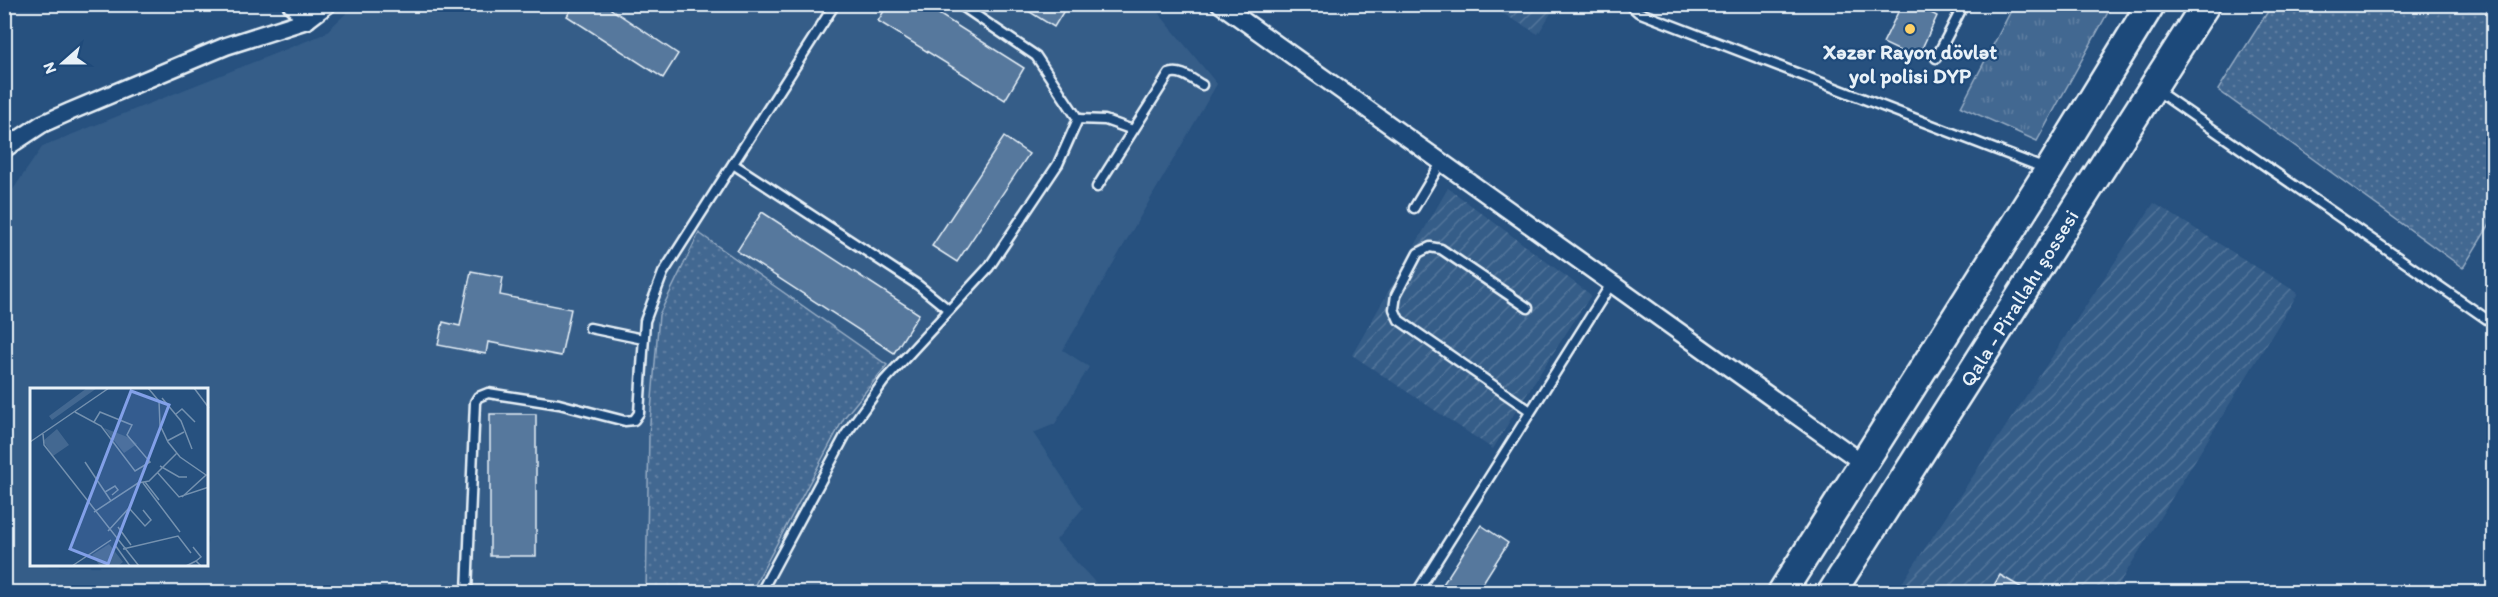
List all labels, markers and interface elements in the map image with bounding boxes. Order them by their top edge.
marker: Xəzər Rayon dövlət yol polisi DYP [1903,22,1917,36]
north arrow [33,33,93,93]
place label: Xəzər Rayon dövlət yol polisi DYP [1823,39,1997,89]
text: N [39,60,60,77]
street label: Qala - Pirallahı şossesi [1954,205,2084,391]
inset map [30,388,208,567]

